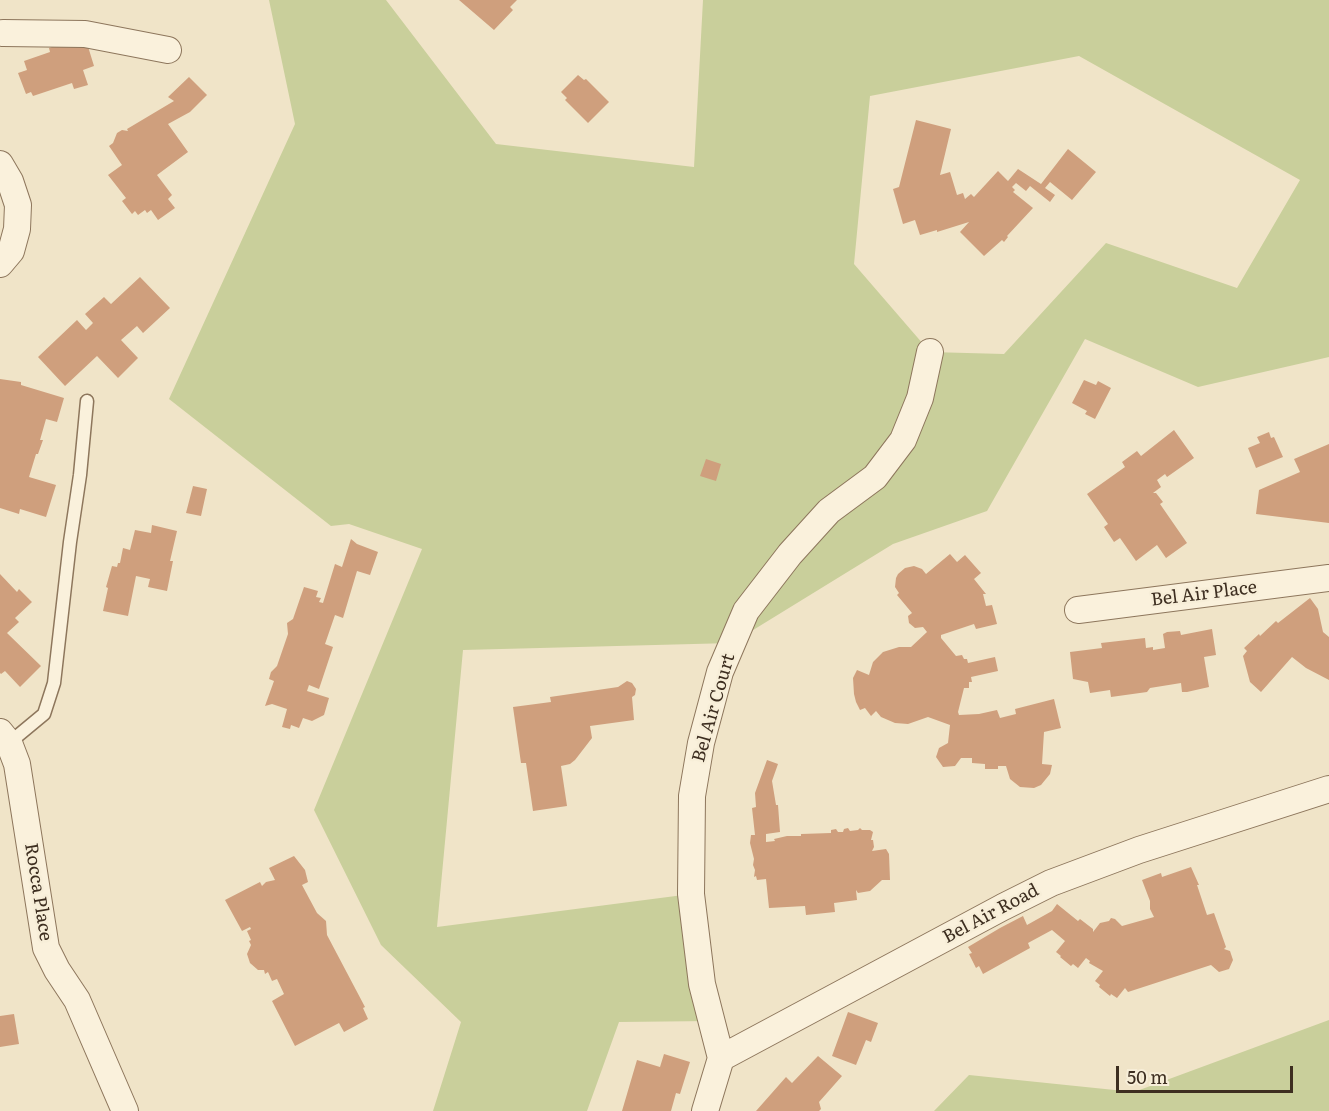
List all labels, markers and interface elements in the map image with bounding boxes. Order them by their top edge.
street label: Bel Air Place [1150,577,1258,611]
street label: Bel Air Court [688,651,740,765]
street label: Rocca Place [20,841,56,943]
street label: Bel Air Road [939,880,1043,948]
scale bar [1119,1054,1296,1092]
text: 50 m [1127,1063,1168,1090]

